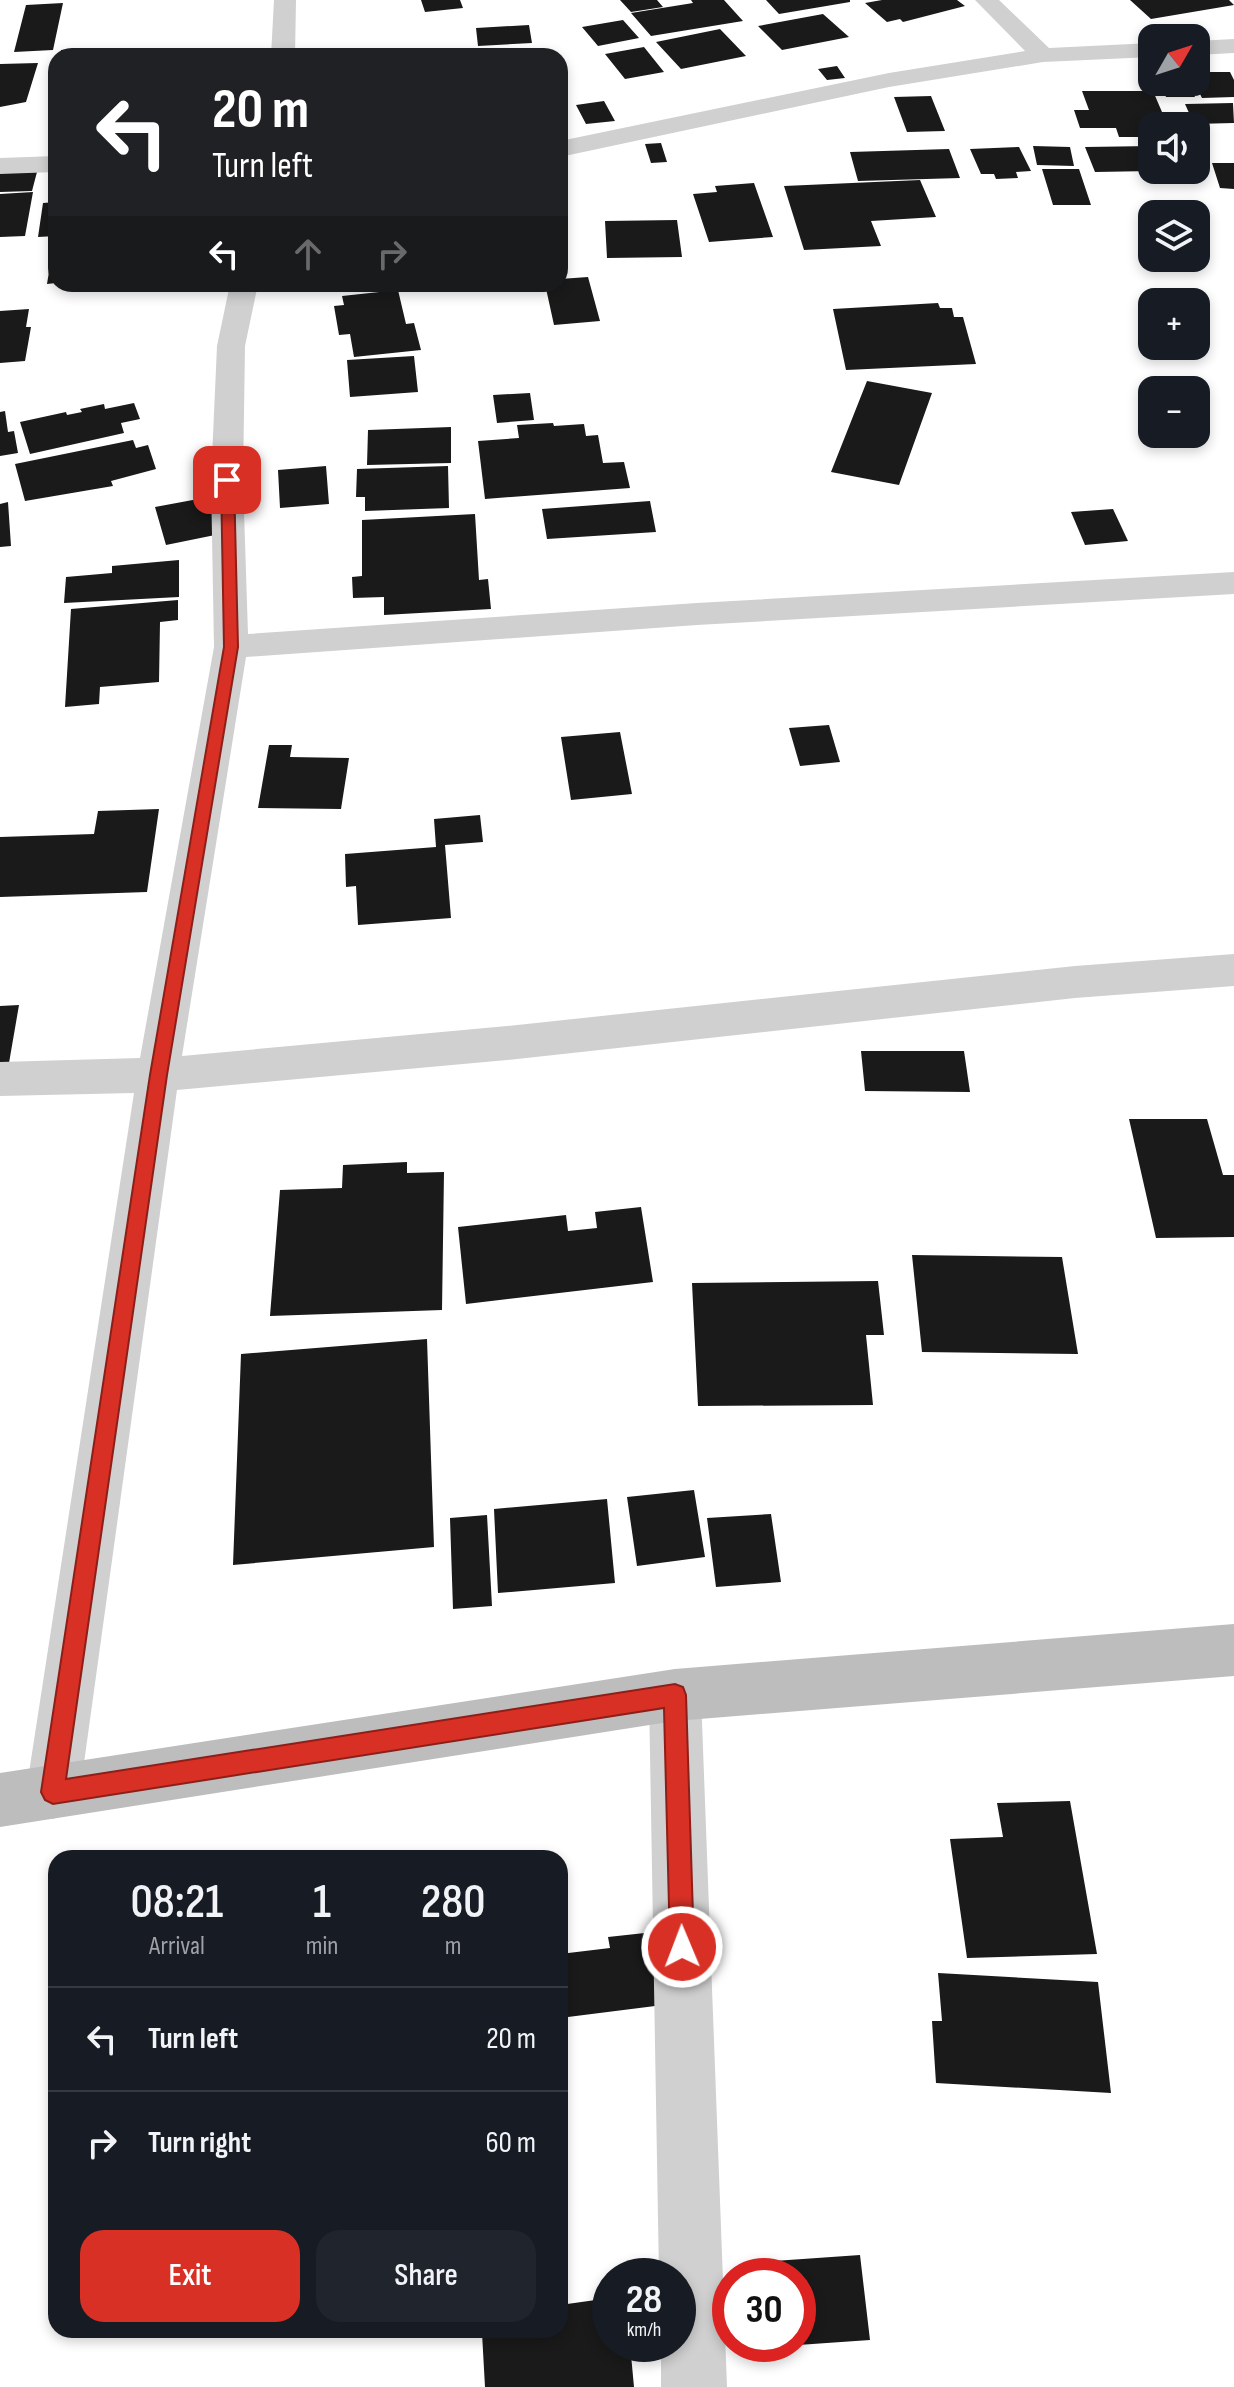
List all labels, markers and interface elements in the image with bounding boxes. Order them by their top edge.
north arrow [1138,24,1210,96]
map controls [1138,24,1210,448]
text: 20 m [212,77,309,144]
icon: left [80,80,184,184]
button: sound [1138,112,1210,184]
text: Turn left [212,145,313,188]
button: layers [1138,200,1210,272]
icon: left [202,232,246,276]
icon: ahead [286,232,330,276]
icon: right [370,232,414,276]
button: + [1138,288,1210,360]
button: − [1138,376,1210,448]
pin [193,446,261,514]
icon: arrive [205,458,249,502]
text: 08:21 [130,1874,223,1931]
text: 1 [313,1874,331,1931]
text: 280 [421,1874,486,1931]
position arrow [640,1905,724,1989]
text: Arrival [149,1931,205,1962]
text: min [306,1931,338,1962]
text: m [445,1931,462,1962]
icon: left [80,2017,124,2061]
text: Turn left [148,2021,238,2057]
text: 20 m [486,2021,536,2057]
icon: right [80,2121,124,2165]
text: Turn right [148,2125,251,2161]
text: 60 m [485,2125,536,2161]
button: Exit [80,2230,300,2322]
button: Share [316,2230,536,2322]
speed limit sign: 30 [712,2258,816,2362]
text: 28 [626,2276,662,2324]
text: km/h [627,2318,661,2342]

